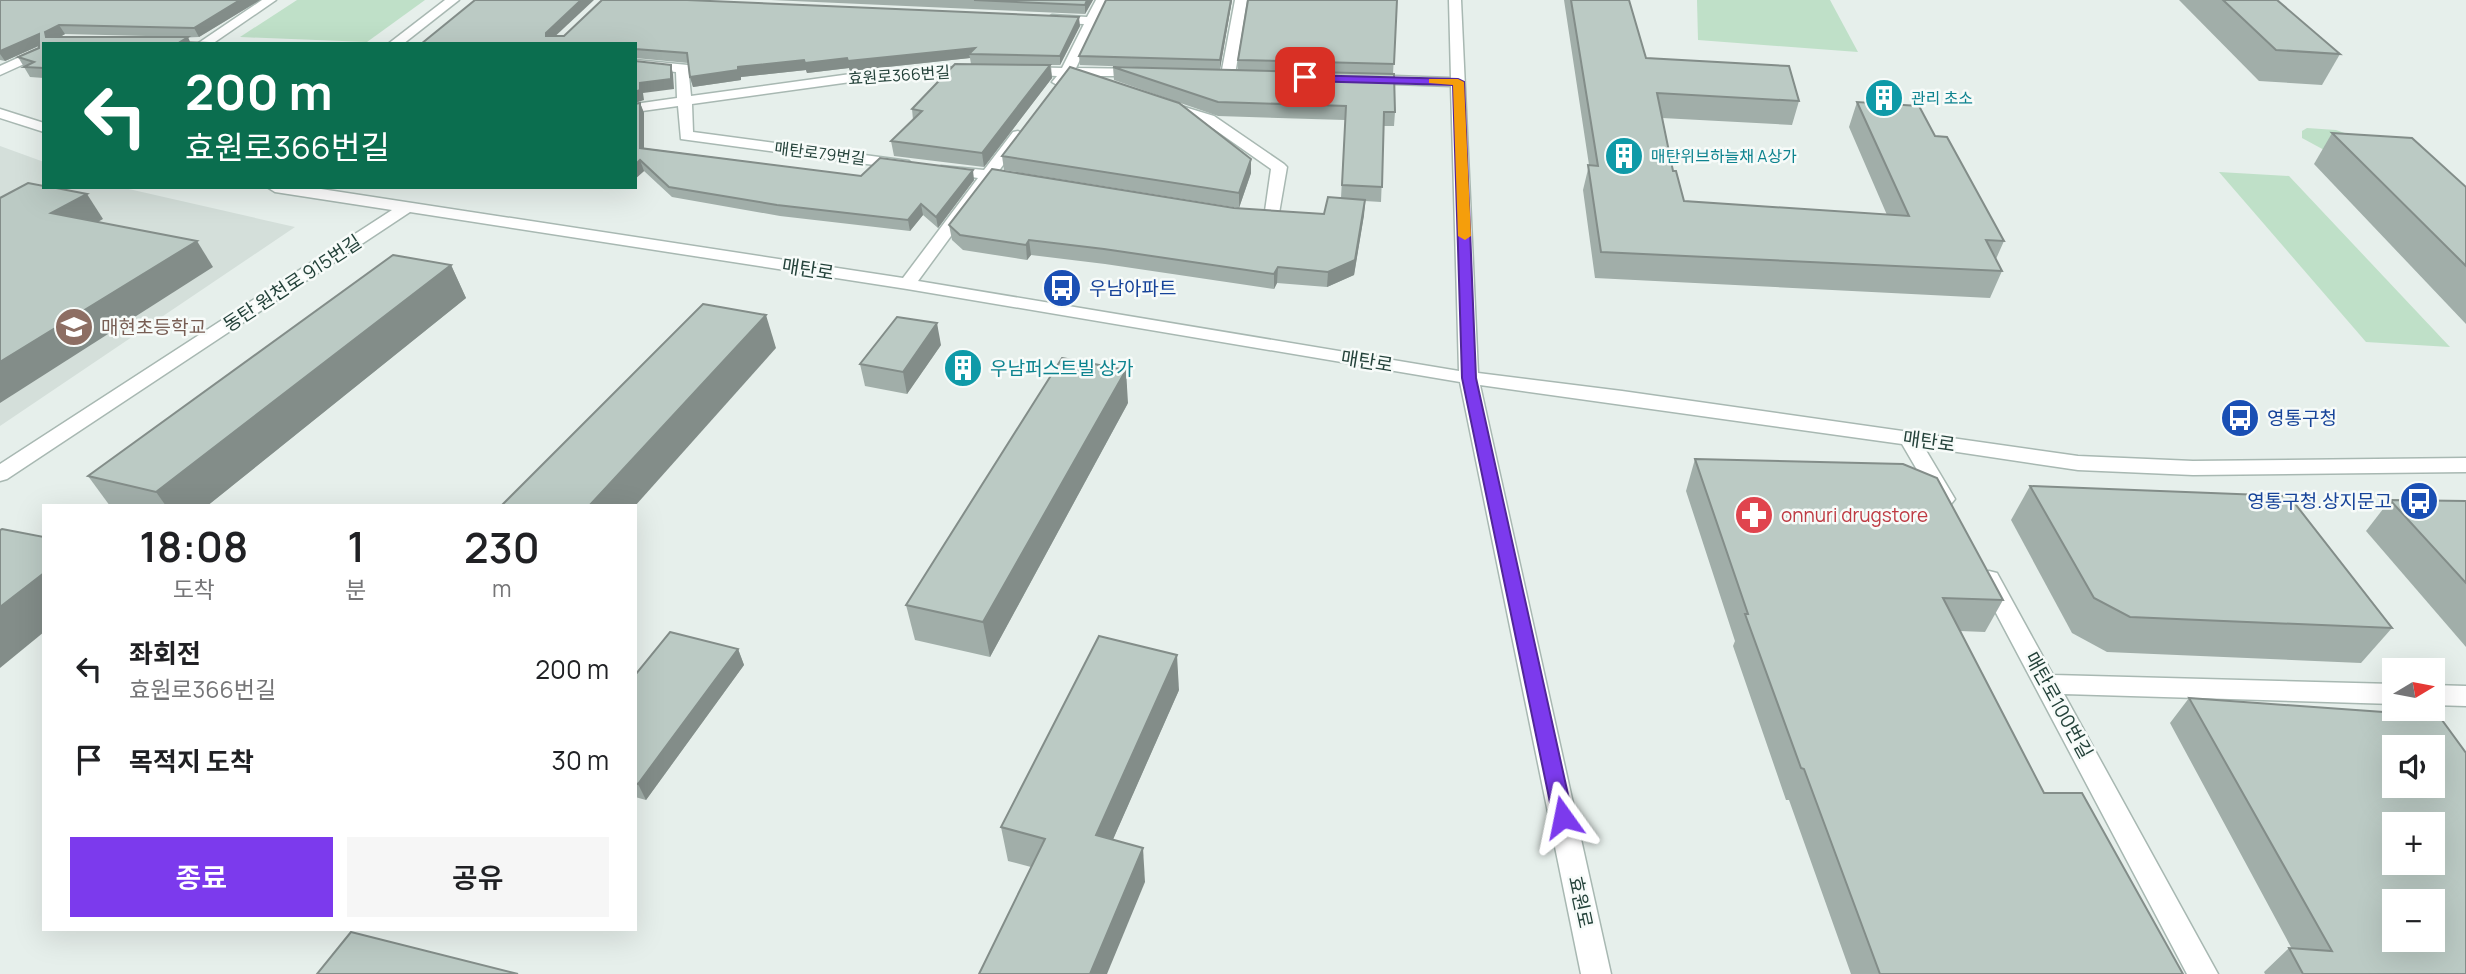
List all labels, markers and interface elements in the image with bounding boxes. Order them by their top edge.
pin [1275,47,1335,107]
text: 200 m [185,58,333,125]
icon: arrive [1286,58,1324,96]
street label: 효원로366번길 [847,60,951,90]
icon: left [70,70,161,161]
building icon: 관리 초소 [1863,77,1905,119]
place label: 관리 초소 [1911,87,1973,109]
text: 효원로366번길 [185,125,390,169]
building icon: 매탄위브하늘채 A상가 [1603,135,1645,177]
street label: 매탄로79번길 [773,137,867,169]
place label: 매탄위브하늘채 A상가 [1651,145,1797,167]
street label: 동탄 원천로 915번길 [218,228,366,338]
street label: 매탄로 [780,252,836,286]
bus stop icon: 우남아파트 [1041,267,1083,309]
place label: 우남아파트 [1089,275,1176,301]
school or university icon: 매현초등학교 [53,306,95,348]
place label: 매현초등학교 [101,314,206,340]
street label: 매탄로 [1339,344,1395,378]
building icon: 우남퍼스트빌 상가 [942,347,984,389]
place label: 우남퍼스트빌 상가 [990,355,1134,381]
bus stop icon: 영통구청 [2219,397,2261,439]
place label: 영통구청 [2267,405,2337,431]
street label: 매탄로 [1901,424,1957,458]
bus stop icon: 영통구청.상지문고 [2398,480,2440,522]
place label: 영통구청.상지문고 [2247,488,2392,514]
pharmacy icon: onnuri drugstore [1733,494,1775,536]
place label: onnuri drugstore [1781,502,1928,528]
text: 18:08 [139,517,248,575]
text: 1 [347,517,365,575]
text: 230 [464,518,540,576]
text: m [492,572,512,604]
text: 도착 [173,573,215,605]
text: 분 [346,573,367,605]
text: 좌회전 [129,635,201,671]
street label: 매탄로100번길 [2019,647,2099,763]
icon: left [70,650,108,688]
text: 200 m [535,651,609,687]
north arrow [2382,658,2445,721]
map controls [2382,658,2445,952]
text: 효원로366번길 [129,673,276,705]
button: sound [2382,735,2445,798]
icon: arrive [70,741,108,779]
text: 30 m [552,742,609,778]
text: 목적지 도착 [129,743,254,779]
position arrow [1526,780,1600,854]
button: + [2382,812,2445,875]
button: 종료 [70,837,333,917]
button: 공유 [347,837,609,917]
street label: 효원로 [1563,874,1599,930]
button: − [2382,889,2445,952]

